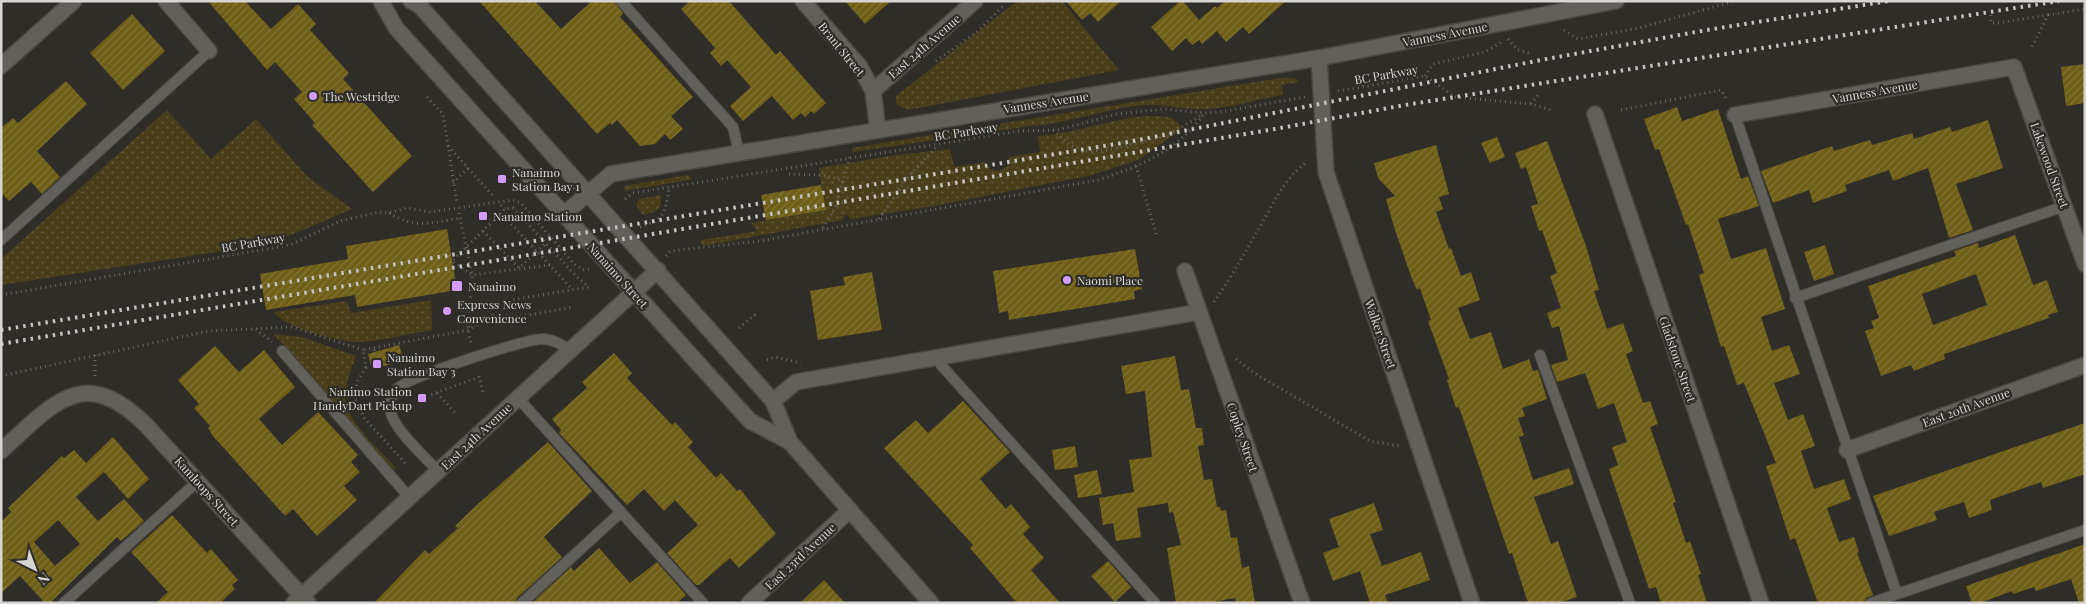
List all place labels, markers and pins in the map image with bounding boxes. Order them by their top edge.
place label: The Westridge [323,88,400,104]
marker: The Westridge [307,90,319,102]
place label: Nanaimo Station Bay 1 [512,164,580,194]
marker: Nanaimo Station Bay 1 [496,173,508,185]
place label: Nanaimo Station [493,208,582,224]
marker: Nanaimo Station [477,210,489,222]
place label: Naomi Place [1077,272,1143,288]
marker: Naomi Place [1061,274,1073,286]
place label: Nanaimo [468,278,517,294]
marker: Nanaimo [450,279,464,293]
place label: Express News Convenience [457,296,531,326]
marker: Express News Convenience [441,305,453,317]
place label: Nanaimo Station Bay 3 [387,349,456,379]
marker: Nanaimo Station Bay 3 [371,358,383,370]
place label: Nanimo Station HandyDart Pickup [313,383,412,413]
marker: Nanimo Station HandyDart Pickup [416,392,428,404]

